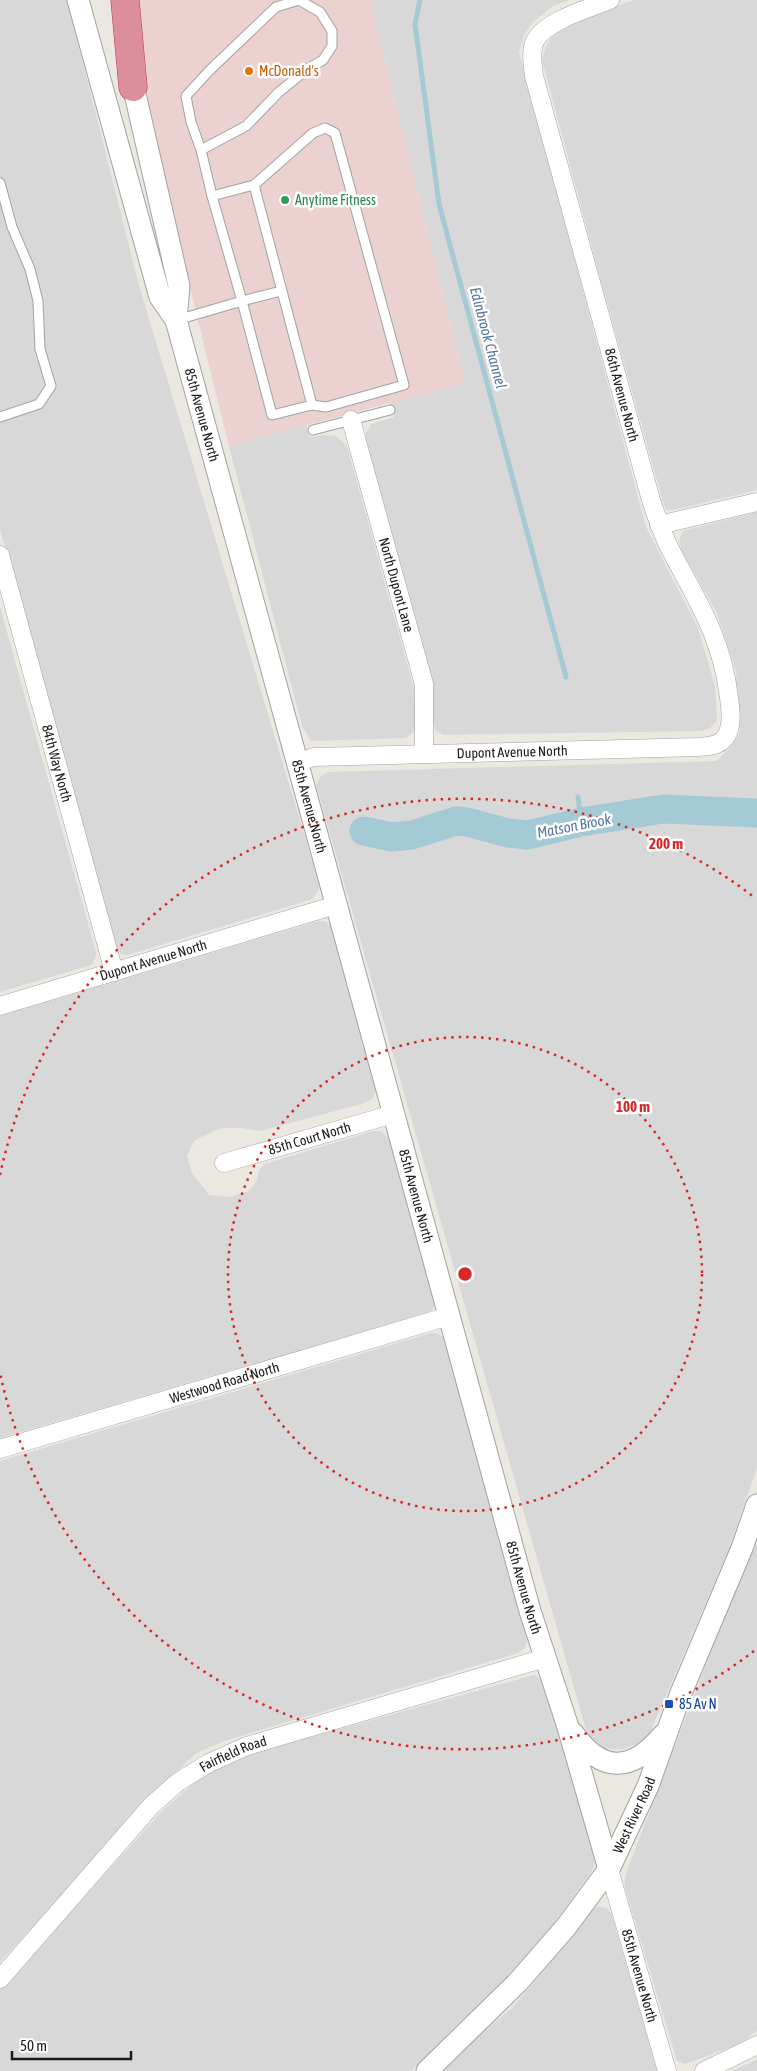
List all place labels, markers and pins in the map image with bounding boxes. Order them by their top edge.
place label: McDonald's [259,63,319,79]
marker: McDonald's [243,65,255,77]
place label: Anytime Fitness [295,192,376,208]
marker: Anytime Fitness [279,194,291,206]
centre of rings [456,1265,474,1283]
place label: 85 Av N [679,1696,717,1712]
marker: 85 Av N [663,1698,675,1710]

